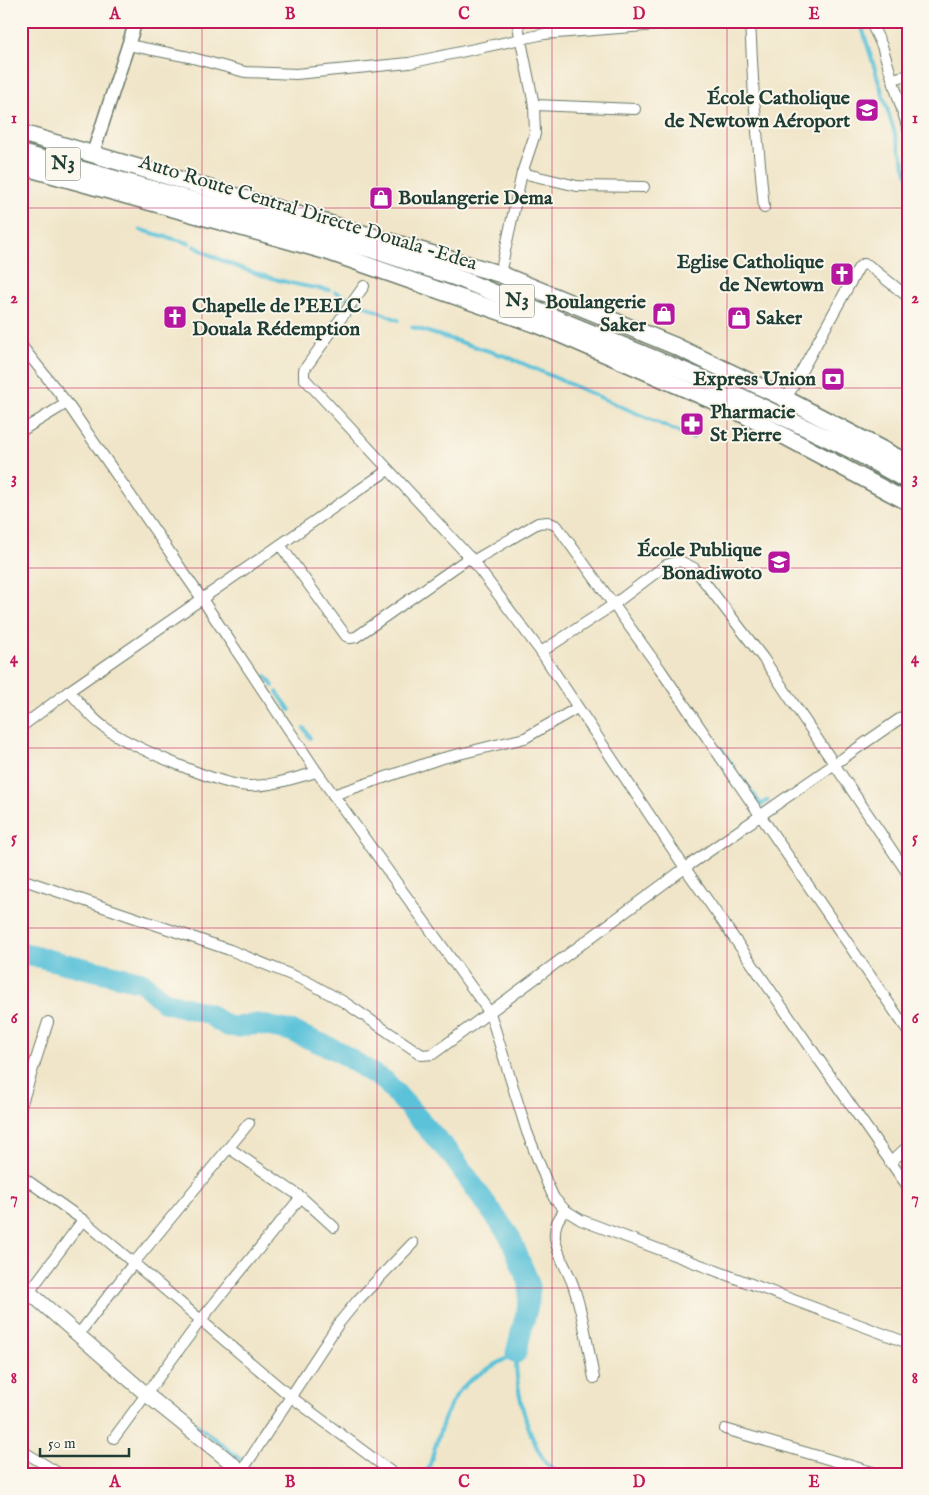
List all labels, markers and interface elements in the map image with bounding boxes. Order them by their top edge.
text: A [109,5,122,25]
text: B [285,5,296,25]
text: C [458,5,470,25]
text: D [633,5,646,25]
text: E [808,5,820,25]
place label: École Catholique de Newtown Aéroport [665,86,851,134]
school or university icon: École Catholique de Newtown Aéroport [854,97,880,123]
text: 1 [11,109,17,129]
text: 1 [912,109,918,129]
road number: N3 [46,147,80,180]
street label: Auto Route Central Directe Douala -Edea [135,149,480,277]
shop icon: Boulangerie Dema [368,185,394,211]
place label: Boulangerie Dema [398,186,553,211]
place label: Eglise Catholique de Newtown [677,250,825,298]
church icon: Eglise Catholique de Newtown [829,261,855,287]
road number: N3 [500,284,534,318]
text: 2 [10,289,18,309]
text: 2 [911,289,919,309]
place label: Boulangerie Saker [545,290,647,338]
place label: Chapelle de l'EELC Douala Rédemption [192,294,361,342]
shop icon: Boulangerie Saker [651,301,677,327]
church icon: Chapelle de l'EELC Douala Rédemption [162,304,188,330]
shop icon: Saker [726,305,752,331]
place label: Saker [756,306,803,331]
bank icon: Express Union [820,366,846,392]
place label: Express Union [693,367,816,392]
place label: Pharmacie St Pierre [710,400,796,448]
pharmacy icon: Pharmacie St Pierre [679,411,705,437]
text: 3 [11,469,17,489]
text: 3 [912,469,918,489]
place label: École Publique Bonadiwoto [637,538,763,586]
school or university icon: École Publique Bonadiwoto [766,549,792,575]
text: 4 [10,649,19,669]
text: 4 [911,649,920,669]
text: 5 [11,829,17,849]
text: 5 [912,829,918,849]
text: 6 [11,1009,19,1029]
text: 6 [912,1009,920,1029]
text: 7 [10,1189,18,1209]
text: 7 [911,1189,919,1209]
text: 8 [11,1369,17,1389]
text: 8 [912,1369,918,1389]
scale bar [40,1425,129,1457]
text: 50 m [48,1434,76,1453]
text: A [109,1473,122,1493]
text: B [285,1473,296,1493]
text: C [458,1473,470,1493]
text: D [633,1473,646,1493]
text: E [808,1473,820,1493]

